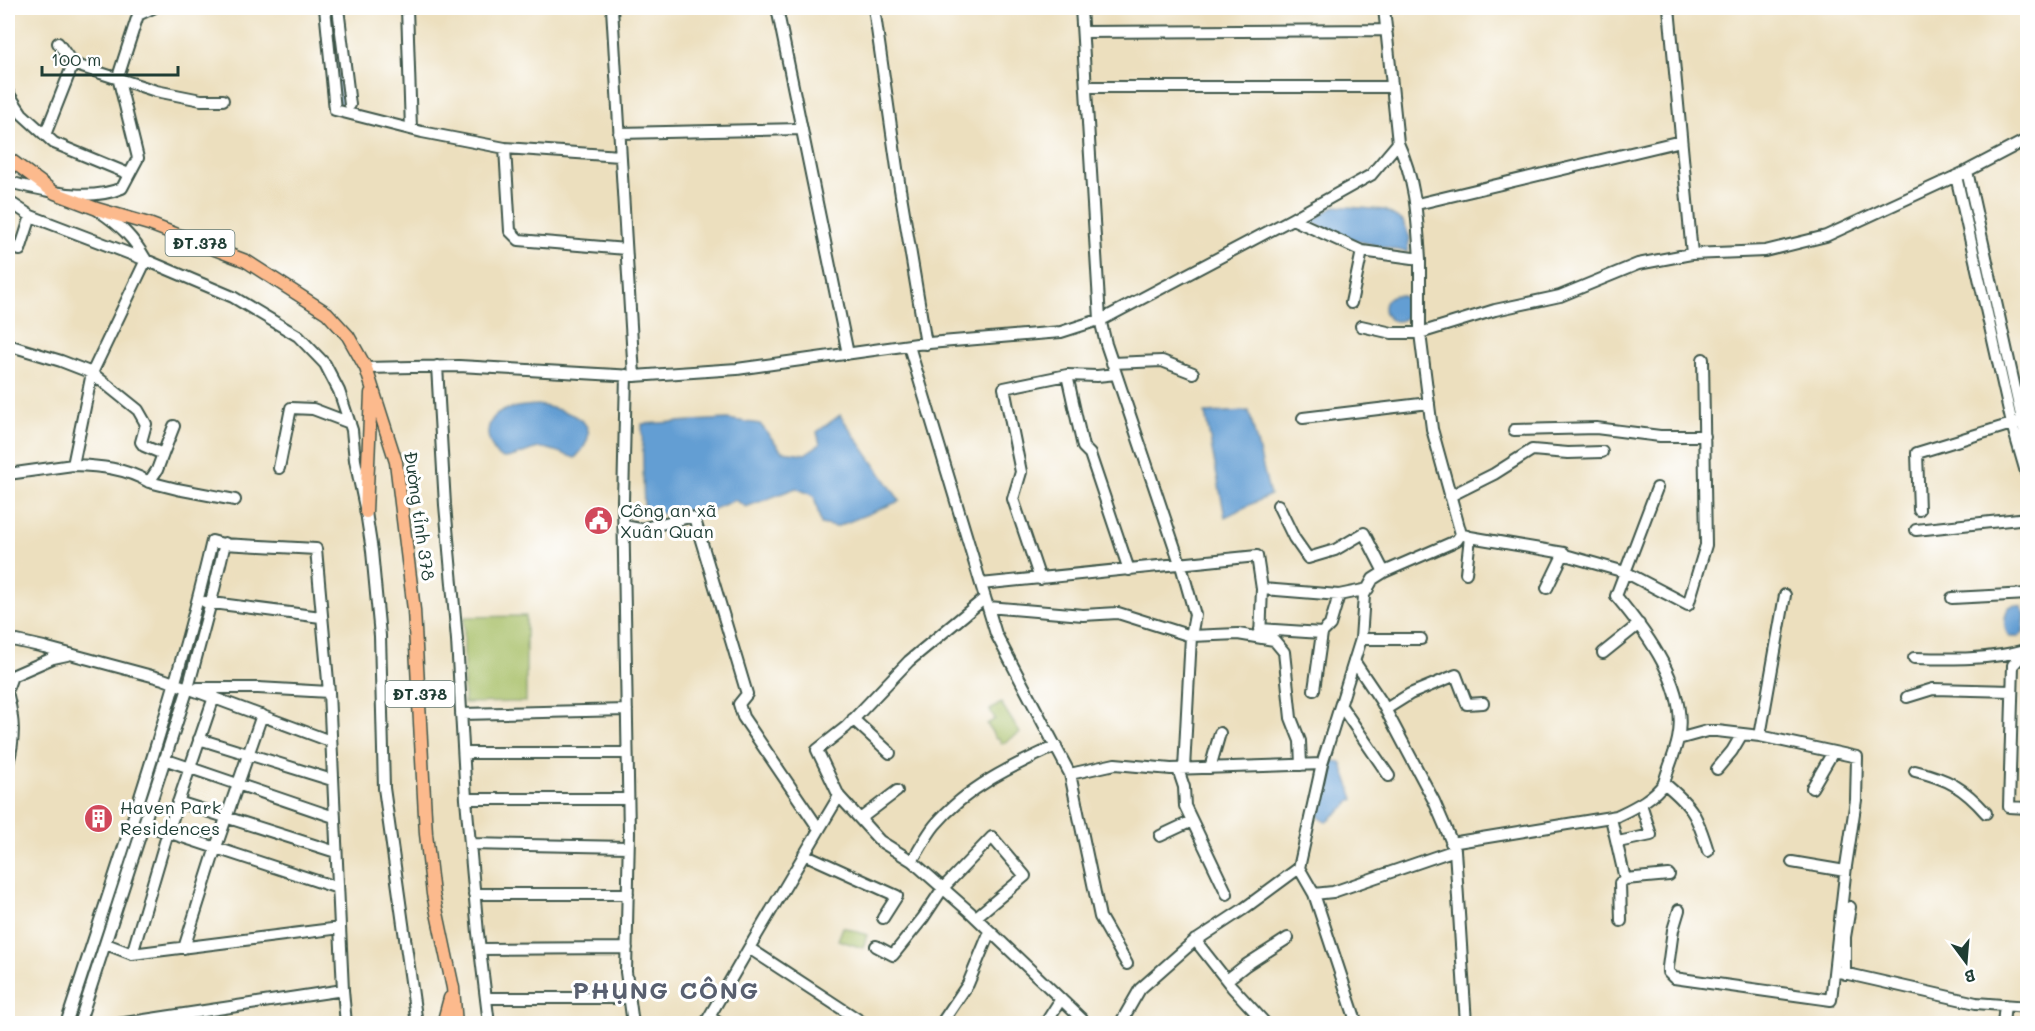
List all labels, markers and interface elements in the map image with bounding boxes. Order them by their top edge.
scale bar [42,39,178,77]
text: 100 m [51,47,101,71]
road number: ĐT.378 [166,230,234,256]
street label: Đường tỉnh 378 [399,450,441,582]
place label: Công an xã Xuân Quan [620,498,717,543]
public building icon: Công an xã Xuân Quan [583,505,615,537]
road number: ĐT.378 [386,681,454,707]
place label: Haven Park Residences [120,795,221,840]
building icon: Haven Park Residences [83,802,115,834]
north arrow [1936,932,1996,992]
text: B [1962,965,1978,988]
district label: PHỤNG CÔNG [573,974,759,1005]

